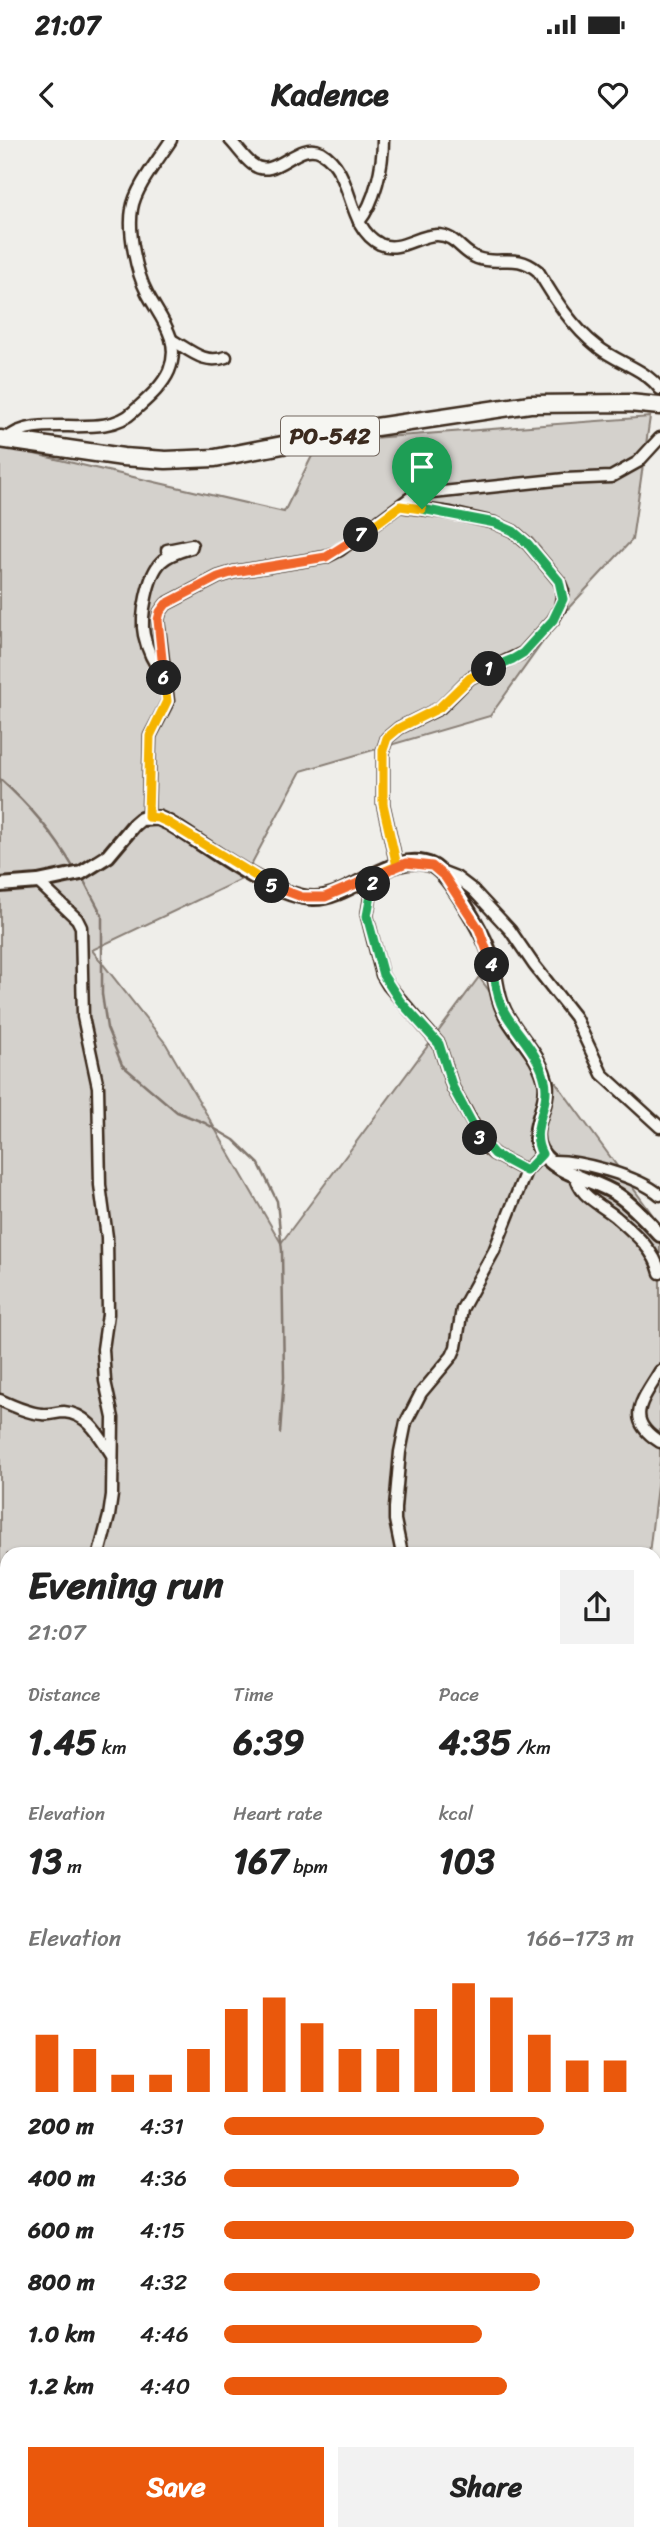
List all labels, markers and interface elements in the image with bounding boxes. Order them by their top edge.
text: 21:07 [35,2,100,48]
text: Kadence [271,66,389,123]
icon: back [28,76,66,114]
icon: heart [594,76,632,114]
road number: PO-542 [281,416,379,456]
pin [392,437,452,509]
icon: arrive [403,448,441,486]
pin: 7 [344,518,378,552]
text: 7 [355,518,366,551]
pin: 1 [472,652,506,686]
text: 1 [484,652,493,685]
pin: 6 [146,660,182,696]
text: 6 [158,661,169,694]
pin: 2 [356,866,390,902]
text: 2 [367,867,378,900]
pin: 5 [254,868,290,904]
text: 5 [266,869,277,902]
pin: 4 [475,948,510,982]
text: 4 [486,948,497,981]
pin: 3 [462,1121,498,1156]
text: 3 [474,1121,485,1154]
text: Evening run [28,1552,224,1619]
button: share [560,1570,634,1644]
text: 21:07 [28,1612,86,1653]
text: Distance [28,1678,100,1711]
text: Time [233,1678,274,1711]
text: Pace [439,1678,479,1711]
text: 1.45 [28,1711,97,1773]
text: 6:39 [233,1711,304,1773]
text: 4:35 [439,1711,512,1773]
text: km [97,1731,126,1764]
text: /km [512,1731,551,1764]
text: Elevation [28,1797,105,1830]
text: Heart rate [233,1797,323,1830]
text: kcal [439,1797,473,1830]
text: 13 [28,1830,62,1892]
text: 167 [233,1830,288,1892]
text: 103 [439,1830,495,1892]
text: m [62,1850,82,1883]
text: bpm [288,1850,328,1883]
text: Elevation [28,1918,121,1959]
text: 166–173 m [526,1918,634,1959]
text: 200 m [28,2106,94,2147]
text: 4:31 [140,2106,184,2147]
text: 400 m [28,2158,95,2199]
text: 4:36 [140,2158,187,2199]
text: 600 m [28,2210,94,2251]
text: 4:15 [140,2210,185,2251]
text: 800 m [28,2262,95,2303]
text: 4:32 [140,2262,187,2303]
text: 1.0 km [28,2314,95,2355]
text: 4:46 [140,2314,189,2355]
text: 1.2 km [28,2366,94,2407]
text: 4:40 [140,2366,190,2407]
button: Save [28,2447,324,2527]
button: Share [338,2447,634,2527]

